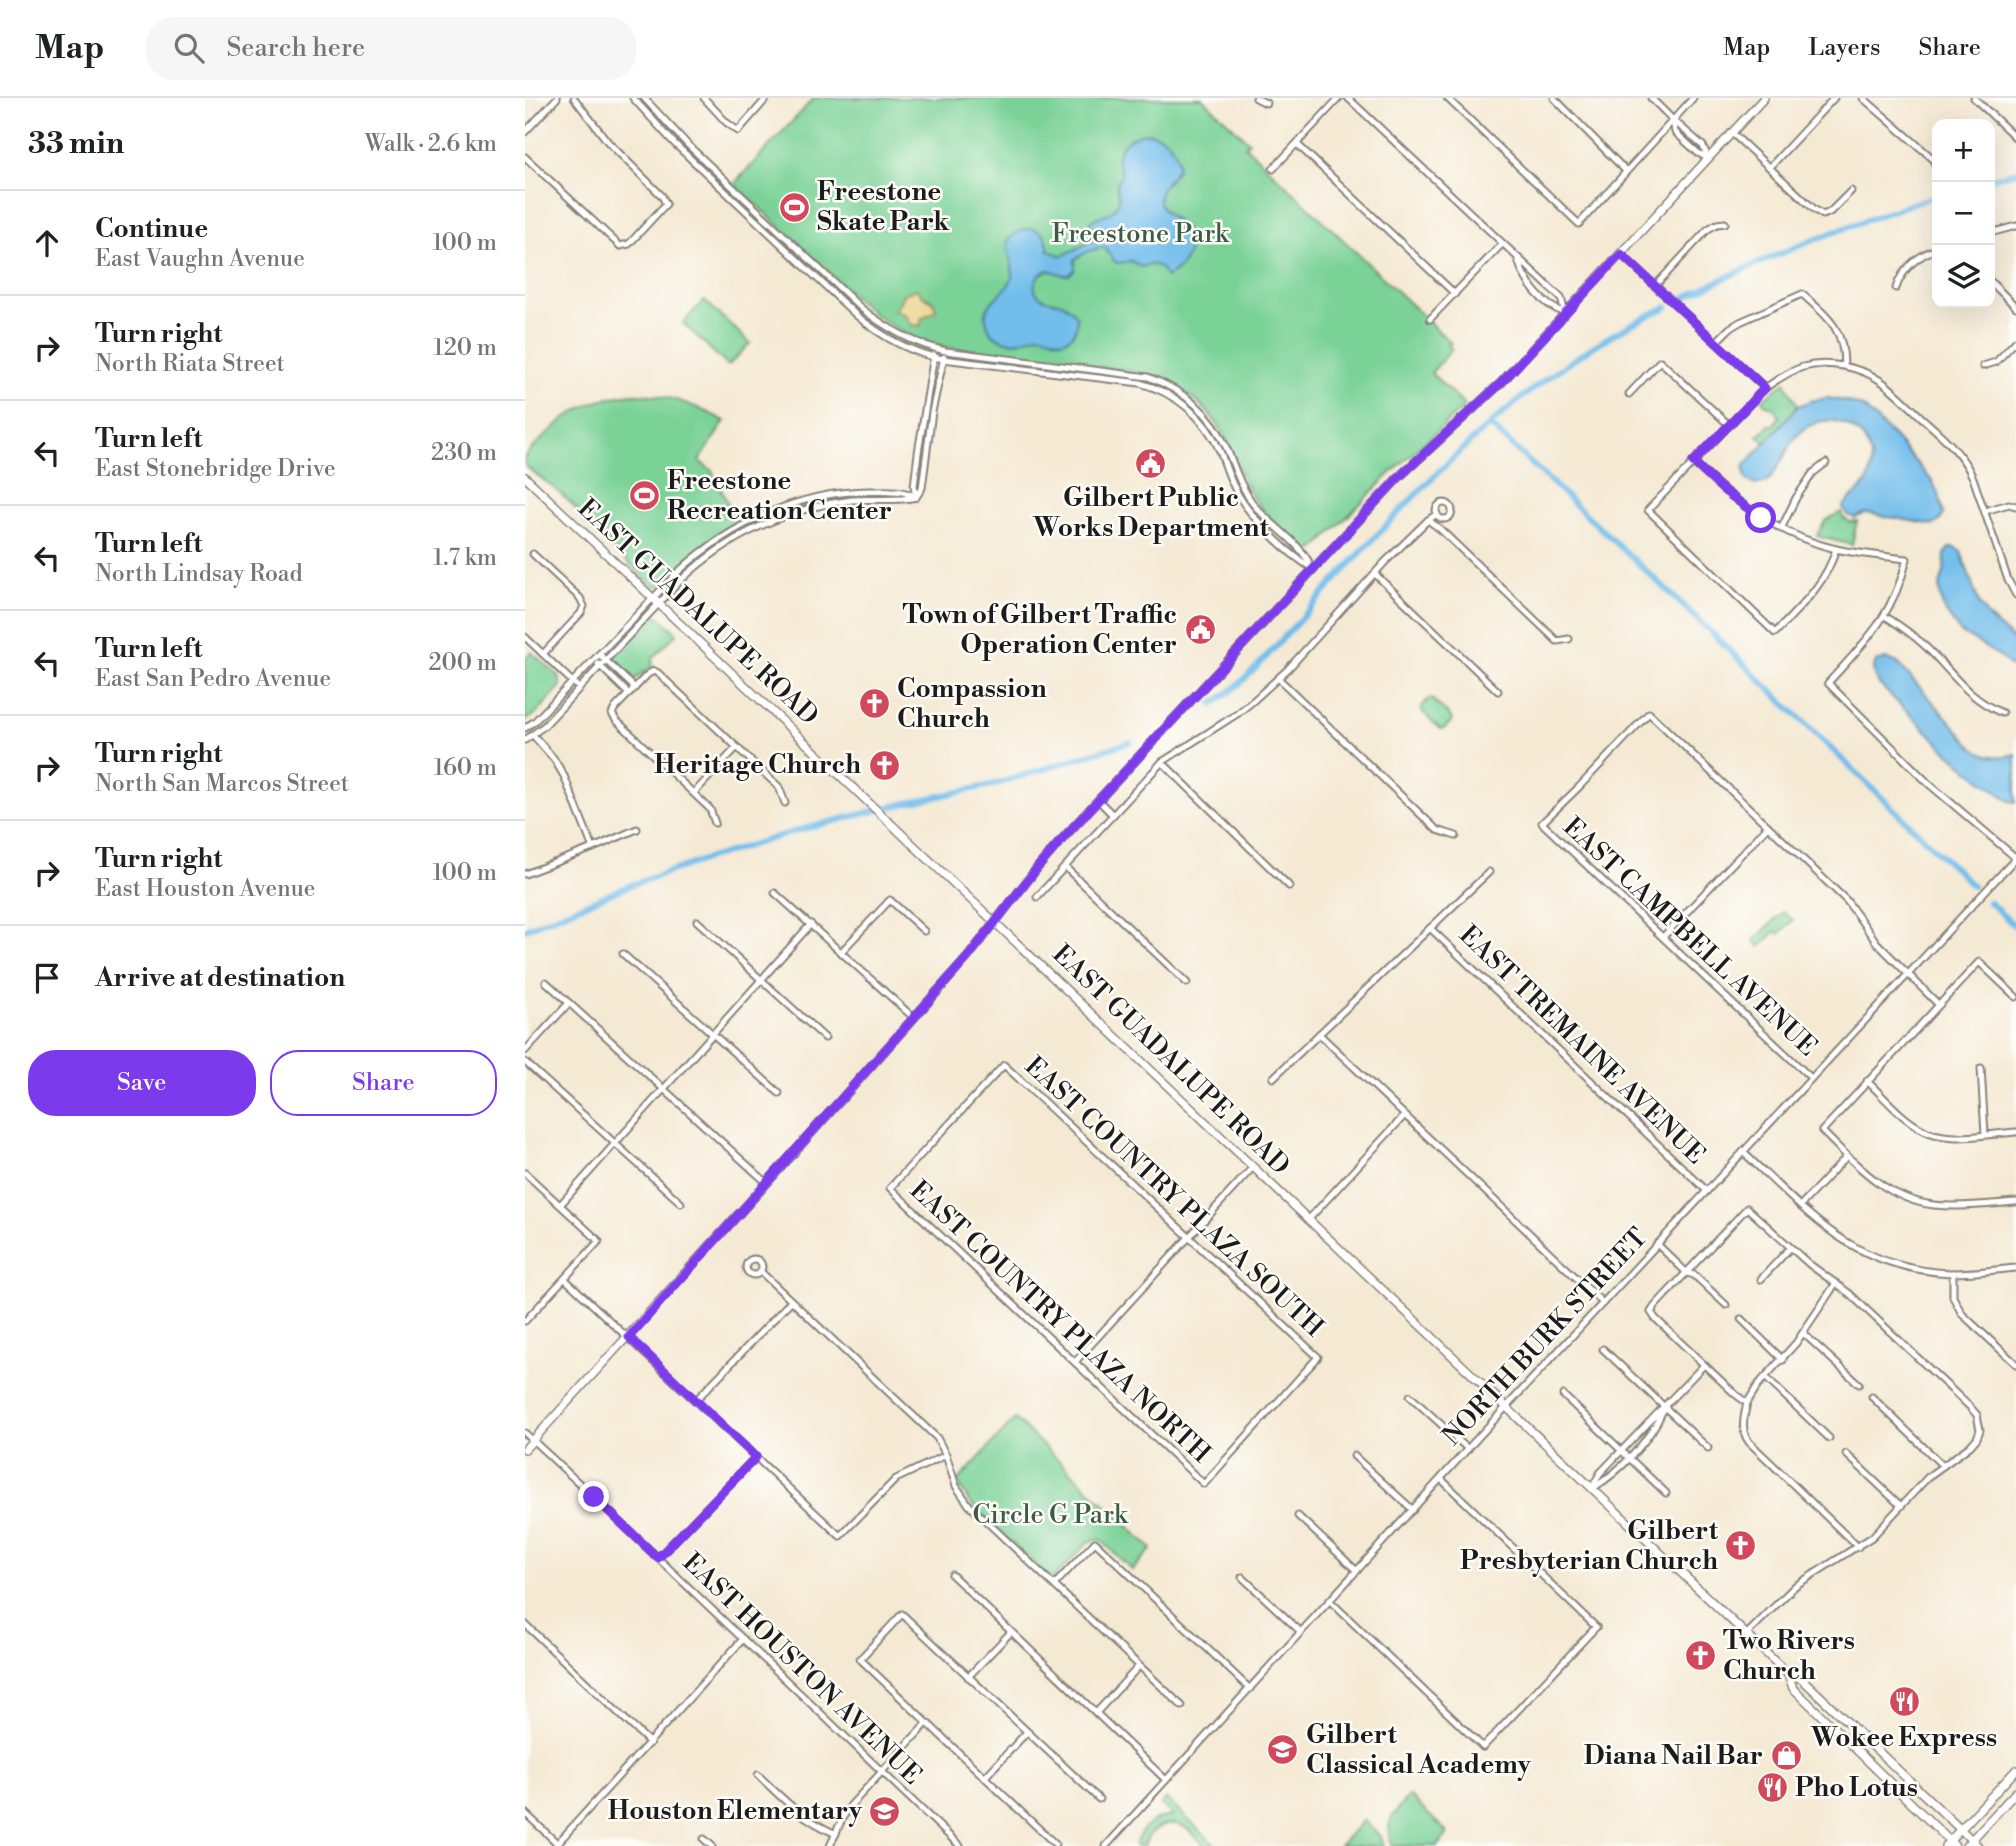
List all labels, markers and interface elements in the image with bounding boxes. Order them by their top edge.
search box [146,17,636,80]
text: Map [35,28,104,69]
icon: search [170,29,208,67]
text: Search here [226,32,365,64]
text: Map [1723,33,1770,63]
text: Layers [1808,33,1880,63]
text: Share [1918,33,1981,63]
map controls [1932,119,1995,308]
button: + [1932,119,1995,182]
text: 33 min [28,125,124,163]
text: Walk · 2.6 km [365,130,497,158]
place label: Freestone Skate Park [817,176,950,238]
button: − [1932,182,1995,245]
sports icon: Freestone Skate Park [777,190,811,224]
text: Continue [95,213,208,245]
park label: Freestone Park [1051,218,1230,250]
icon: ahead [28,224,66,262]
text: 100 m [432,229,497,257]
text: East Vaughn Avenue [95,245,305,273]
button: layers [1932,245,1995,308]
text: Turn right [95,318,223,350]
icon: right [28,329,66,367]
text: 120 m [433,334,497,362]
text: North Riata Street [95,350,285,378]
text: Turn left [95,423,203,455]
icon: left [28,434,66,472]
text: 230 m [431,439,497,467]
public building icon: Gilbert Public Works Department [1134,446,1168,480]
text: East Stonebridge Drive [95,455,336,483]
place label: Freestone Recreation Center [667,465,892,527]
sports icon: Freestone Recreation Center [627,479,661,513]
place label: Gilbert Public Works Department [1032,482,1269,544]
street label: EAST GUADALUPE ROAD [571,492,825,732]
route start [1745,502,1776,533]
text: Turn left [95,528,203,560]
icon: left [28,539,66,577]
text: 1.7 km [433,544,497,572]
text: North Lindsay Road [95,560,303,588]
place label: Town of Gilbert Traffic Operation Center [903,599,1177,661]
public building icon: Town of Gilbert Traffic Operation Center [1183,613,1217,647]
text: Turn left [95,633,203,665]
icon: left [28,644,66,682]
text: 200 m [429,649,497,677]
text: East San Pedro Avenue [95,665,331,693]
place label: Compassion Church [897,673,1047,735]
church icon: Compassion Church [857,687,891,721]
text: Turn right [95,738,223,770]
church icon: Heritage Church [867,748,901,782]
icon: right [28,749,66,787]
place label: Heritage Church [654,749,861,781]
text: 160 m [434,754,497,782]
text: North San Marcos Street [95,770,349,798]
street label: EAST CAMPBELL AVENUE [1556,811,1824,1063]
text: Turn right [95,843,223,875]
icon: right [28,854,66,892]
text: 100 m [432,859,497,887]
text: East Houston Avenue [95,875,315,903]
street label: EAST TREMAINE AVENUE [1452,919,1712,1171]
street label: EAST GUADALUPE ROAD [1046,938,1296,1182]
icon: arrive [28,959,66,997]
text: Arrive at destination [95,962,345,994]
button: Save [28,1050,256,1116]
button: Share [270,1050,497,1116]
street label: EAST COUNTRY PLAZA SOUTH [1018,1050,1330,1344]
street label: EAST COUNTRY PLAZA NORTH [903,1174,1217,1470]
street label: NORTH BURK STREET [1436,1222,1654,1452]
route end [578,1481,609,1512]
park label: Circle G Park [972,1499,1129,1531]
place label: Gilbert Presbyterian Church [1460,1515,1719,1577]
church icon: Gilbert Presbyterian Church [1724,1529,1758,1563]
street label: EAST HOUSTON AVENUE [676,1546,928,1792]
place label: Two Rivers Church [1723,1625,1855,1687]
church icon: Two Rivers Church [1683,1639,1717,1673]
restaurant icon: Wokee Express [1887,1685,1921,1719]
place label: Gilbert Classical Academy [1306,1719,1532,1781]
place label: Wokee Express [1810,1722,1997,1754]
school or university icon: Gilbert Classical Academy [1266,1733,1300,1767]
shop icon: Diana Nail Bar [1769,1739,1803,1773]
place label: Diana Nail Bar [1584,1740,1763,1772]
restaurant icon: Pho Lotus [1755,1771,1789,1805]
place label: Pho Lotus [1795,1772,1918,1804]
school or university icon: Houston Elementary [868,1794,902,1828]
place label: Houston Elementary [608,1795,863,1827]

